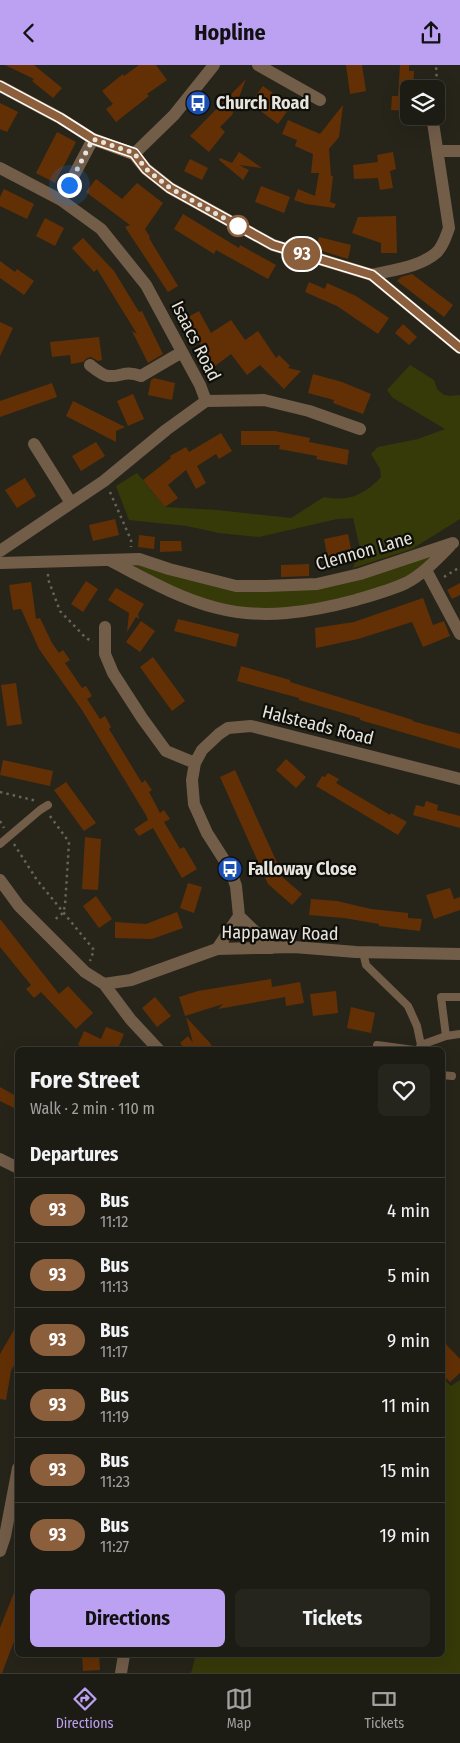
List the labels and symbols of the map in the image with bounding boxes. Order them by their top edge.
bus stop icon: Church Road [185,90,211,116]
place label: Church Road [216,92,309,114]
your location [57,173,82,198]
unlabelled marker [227,215,249,237]
line badge: 93 [280,238,324,270]
street label: Isaacs Road [167,297,225,385]
street label: Clennon Lane [313,527,415,575]
street label: Halsteads Road [260,701,376,749]
bus stop icon: Falloway Close [217,856,243,882]
place label: Falloway Close [248,858,357,880]
street label: Happaway Road [221,921,339,945]

